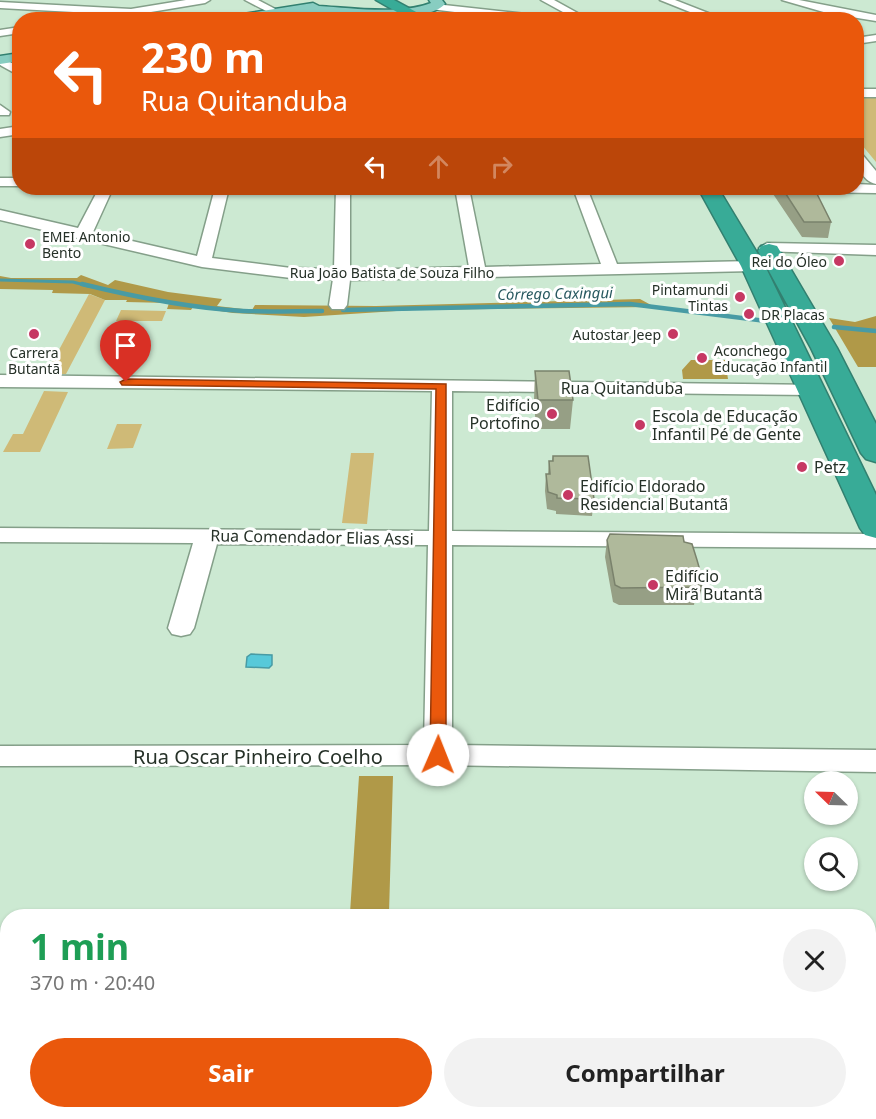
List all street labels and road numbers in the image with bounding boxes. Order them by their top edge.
street label: Rua João Batista de Souza Filho [290,263,494,282]
street label: Rua Quitanduba [561,377,683,399]
street label: Rua Comendador Elias Assi [210,524,414,550]
street label: Rua Oscar Pinheiro Coelho [133,743,383,770]

